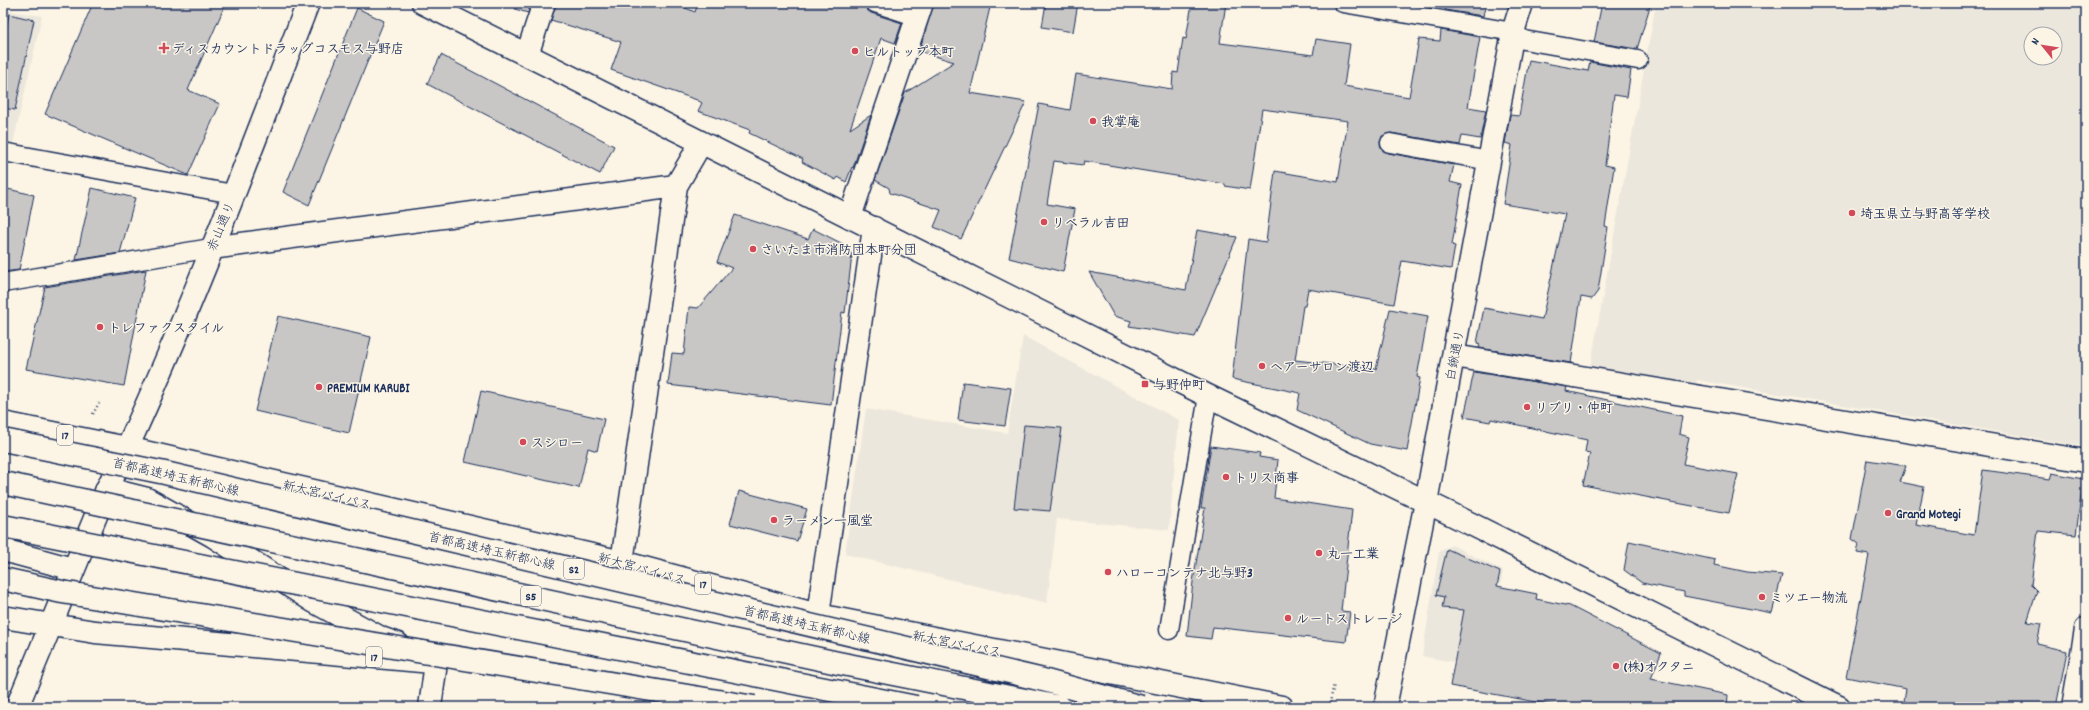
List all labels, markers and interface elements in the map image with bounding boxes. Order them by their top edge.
north arrow [2023,26,2063,66]
text: N [2028,35,2045,48]
place label: ディスカウントドラッグコスモス与野店 [172,41,404,60]
marker: ディスカウントドラッグコスモス与野店 [159,43,169,53]
place label: ヒルトップ本町 [863,44,954,63]
marker: ヒルトップ本町 [850,46,860,56]
place label: 我掌庵 [1101,114,1140,133]
marker: 我掌庵 [1088,116,1098,126]
street label: 赤山通り [203,199,241,255]
place label: 埼玉県立与野高等学校 [1860,206,1990,225]
marker: 埼玉県立与野高等学校 [1847,208,1857,218]
place label: リベラル吉田 [1052,215,1129,234]
marker: リベラル吉田 [1039,217,1049,227]
place label: さいたま市消防団本町分団 [761,242,917,261]
marker: さいたま市消防団本町分団 [748,244,758,254]
place label: トレファクスタイル [108,320,224,339]
marker: トレファクスタイル [95,322,105,332]
street label: 白鍬通り [1442,328,1471,383]
place label: ヘアーサロン渡辺 [1270,359,1374,378]
marker: ヘアーサロン渡辺 [1257,361,1267,371]
place label: 与野仲町 [1153,377,1205,396]
marker: 与野仲町 [1140,379,1150,389]
place label: PREMIUM KARUBI [327,380,411,399]
marker: PREMIUM KARUBI [314,382,324,392]
place label: リブリ・仲町 [1535,400,1613,419]
marker: リブリ・仲町 [1522,402,1532,412]
road number: 17 [57,425,73,445]
place label: スシロー [531,435,583,454]
marker: スシロー [518,437,528,447]
street label: 首都高速埼玉新都心線 [110,455,242,503]
place label: トリス商事 [1234,470,1299,489]
marker: トリス商事 [1221,472,1231,482]
street label: 新大宮バイパス [280,477,373,516]
place label: Grand Motegi [1896,506,1961,525]
marker: Grand Motegi [1883,508,1893,518]
place label: ラーメン一風堂 [782,513,873,532]
marker: ラーメン一風堂 [769,515,779,525]
street label: 首都高速埼玉新都心線 [426,529,558,577]
place label: 丸一工業 [1327,546,1379,565]
marker: 丸一工業 [1314,548,1324,558]
street label: 新大宮バイパス [595,549,688,591]
road number: S2 [564,559,584,579]
place label: ハローコンテナ北与野3 [1116,565,1253,584]
marker: ハローコンテナ北与野3 [1103,567,1113,577]
road number: 17 [695,574,711,594]
road number: S5 [521,586,541,606]
place label: ミツエー物流 [1770,590,1848,609]
marker: ミツエー物流 [1757,592,1767,602]
street label: 首都高速埼玉新都心線 [741,603,873,651]
place label: ルートストレージ [1296,611,1402,630]
marker: ルートストレージ [1283,613,1293,623]
street label: 新大宮バイパス [910,627,1003,663]
road number: 17 [366,647,382,667]
place label: (株)オクタニ [1624,659,1695,678]
marker: (株)オクタニ [1611,661,1621,671]

